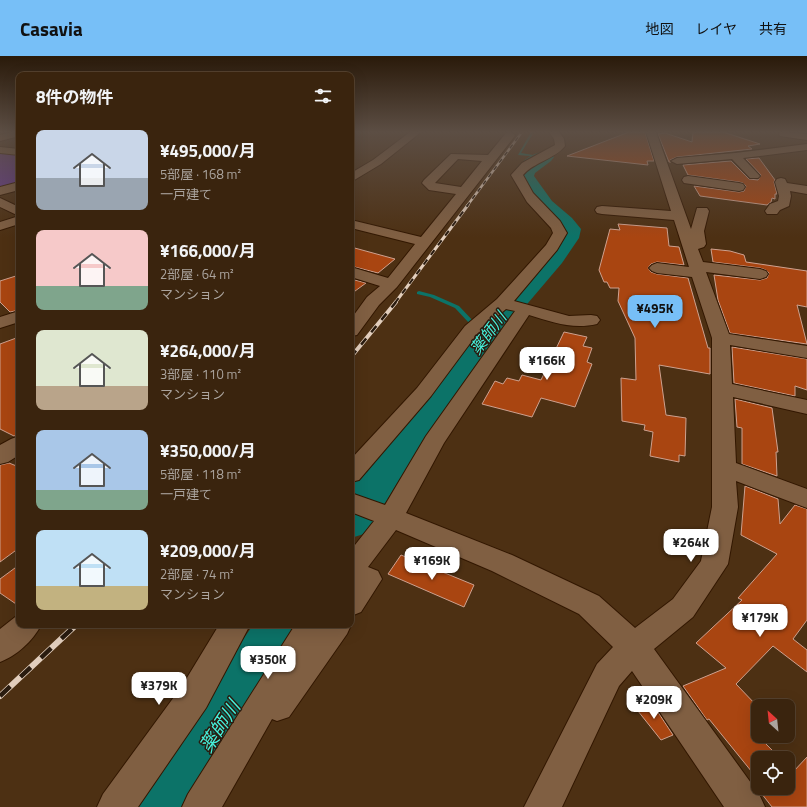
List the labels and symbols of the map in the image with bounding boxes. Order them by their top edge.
pin: ¥495K [627,295,683,329]
water label: 薬師川 [464,305,513,359]
pin: ¥166K [519,347,575,381]
pin: ¥264K [663,529,719,563]
pin: ¥169K [404,547,460,581]
pin: ¥179K [732,604,788,638]
pin: ¥350K [240,646,296,680]
pin: ¥379K [131,672,187,706]
pin: ¥209K [626,686,682,720]
water label: 薬師川 [191,693,248,758]
north arrow [751,699,795,743]

